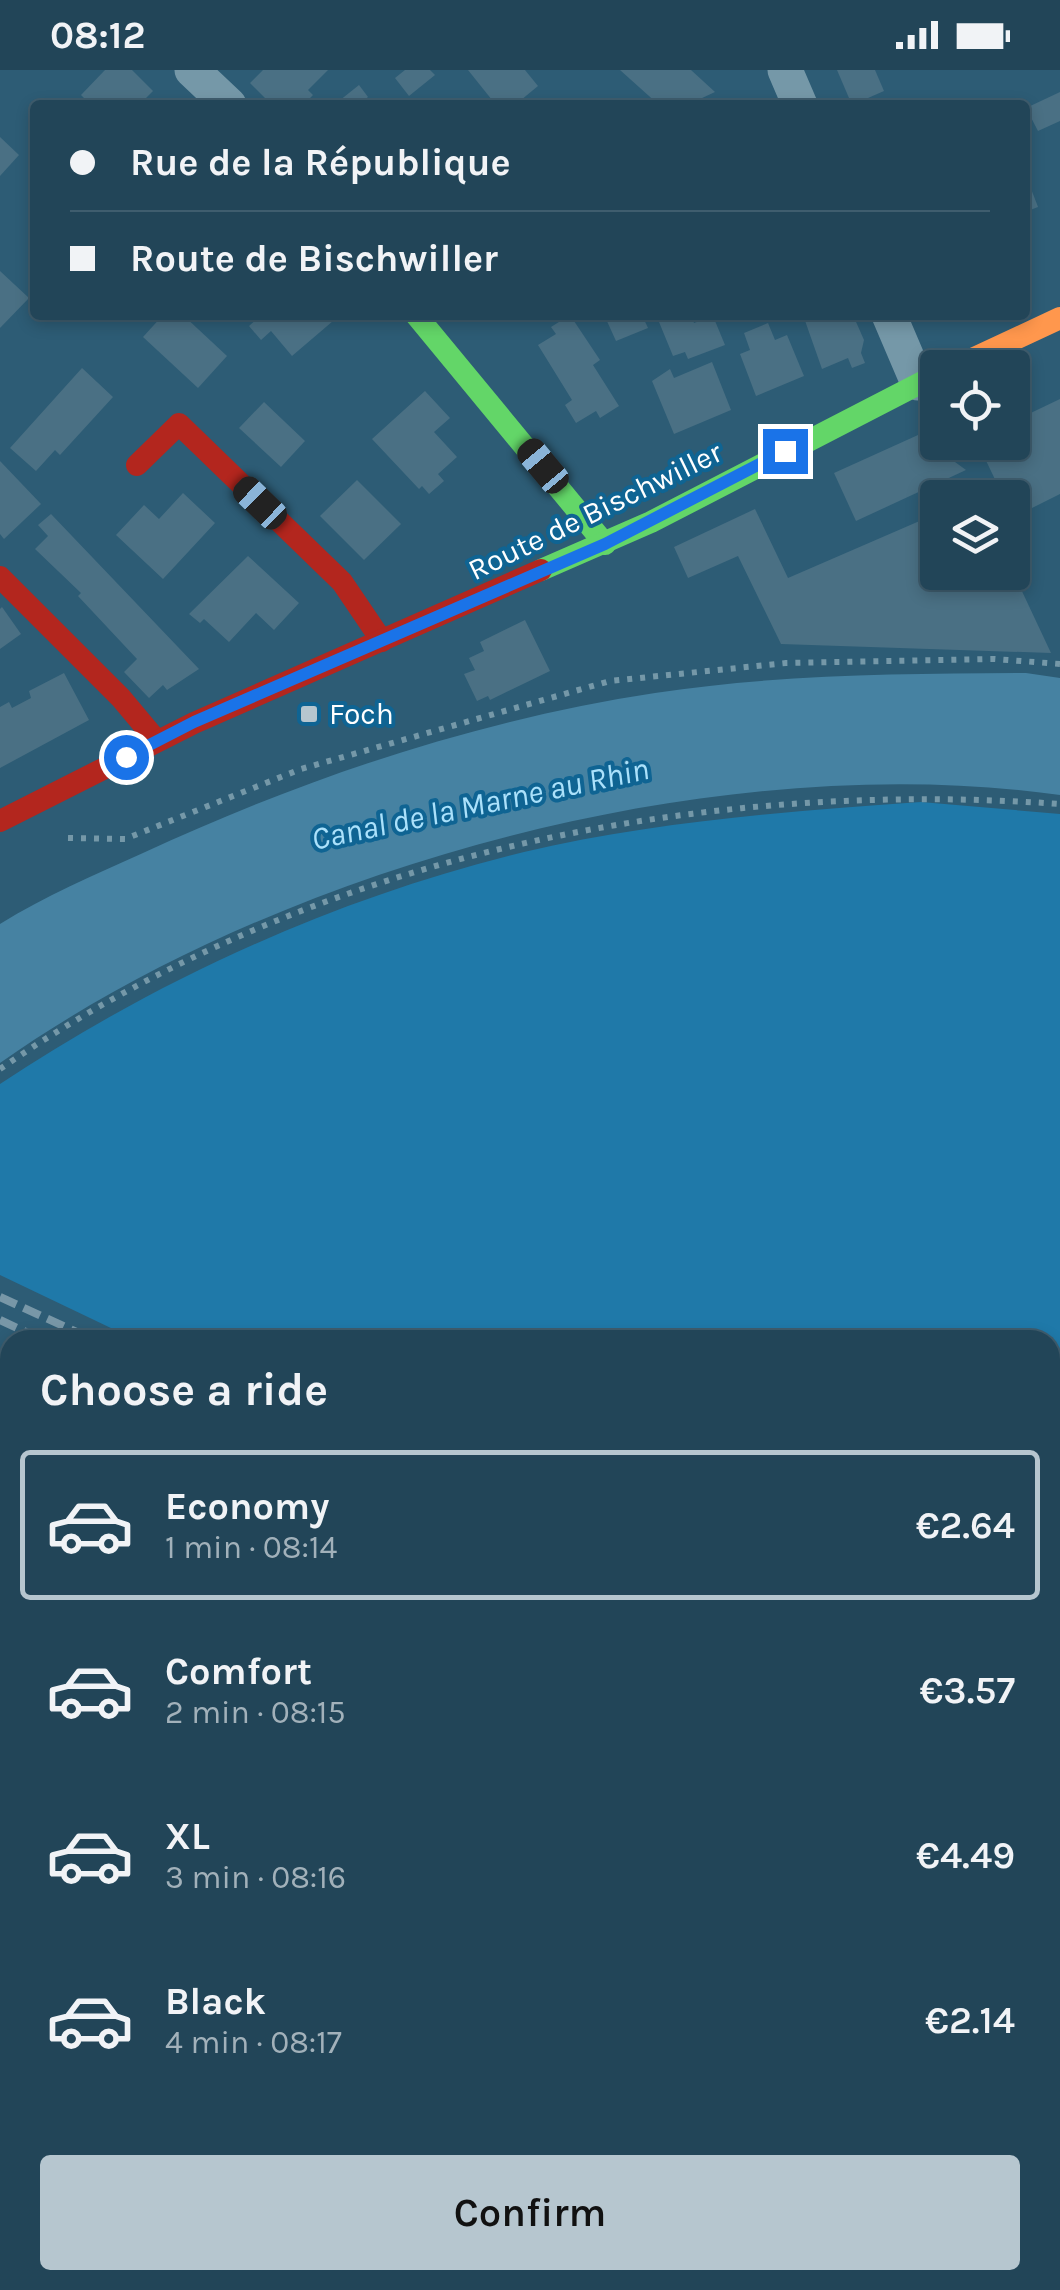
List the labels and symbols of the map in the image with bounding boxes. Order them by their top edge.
route end [763,429,808,474]
car [512,433,574,499]
street label: Route de Bischwiller [462,434,728,588]
car [228,471,292,535]
place label: Foch [329,696,394,732]
marker: Foch [298,703,320,725]
route start [104,735,149,780]
water label: Canal de la Marne au Rhin [308,750,652,858]

